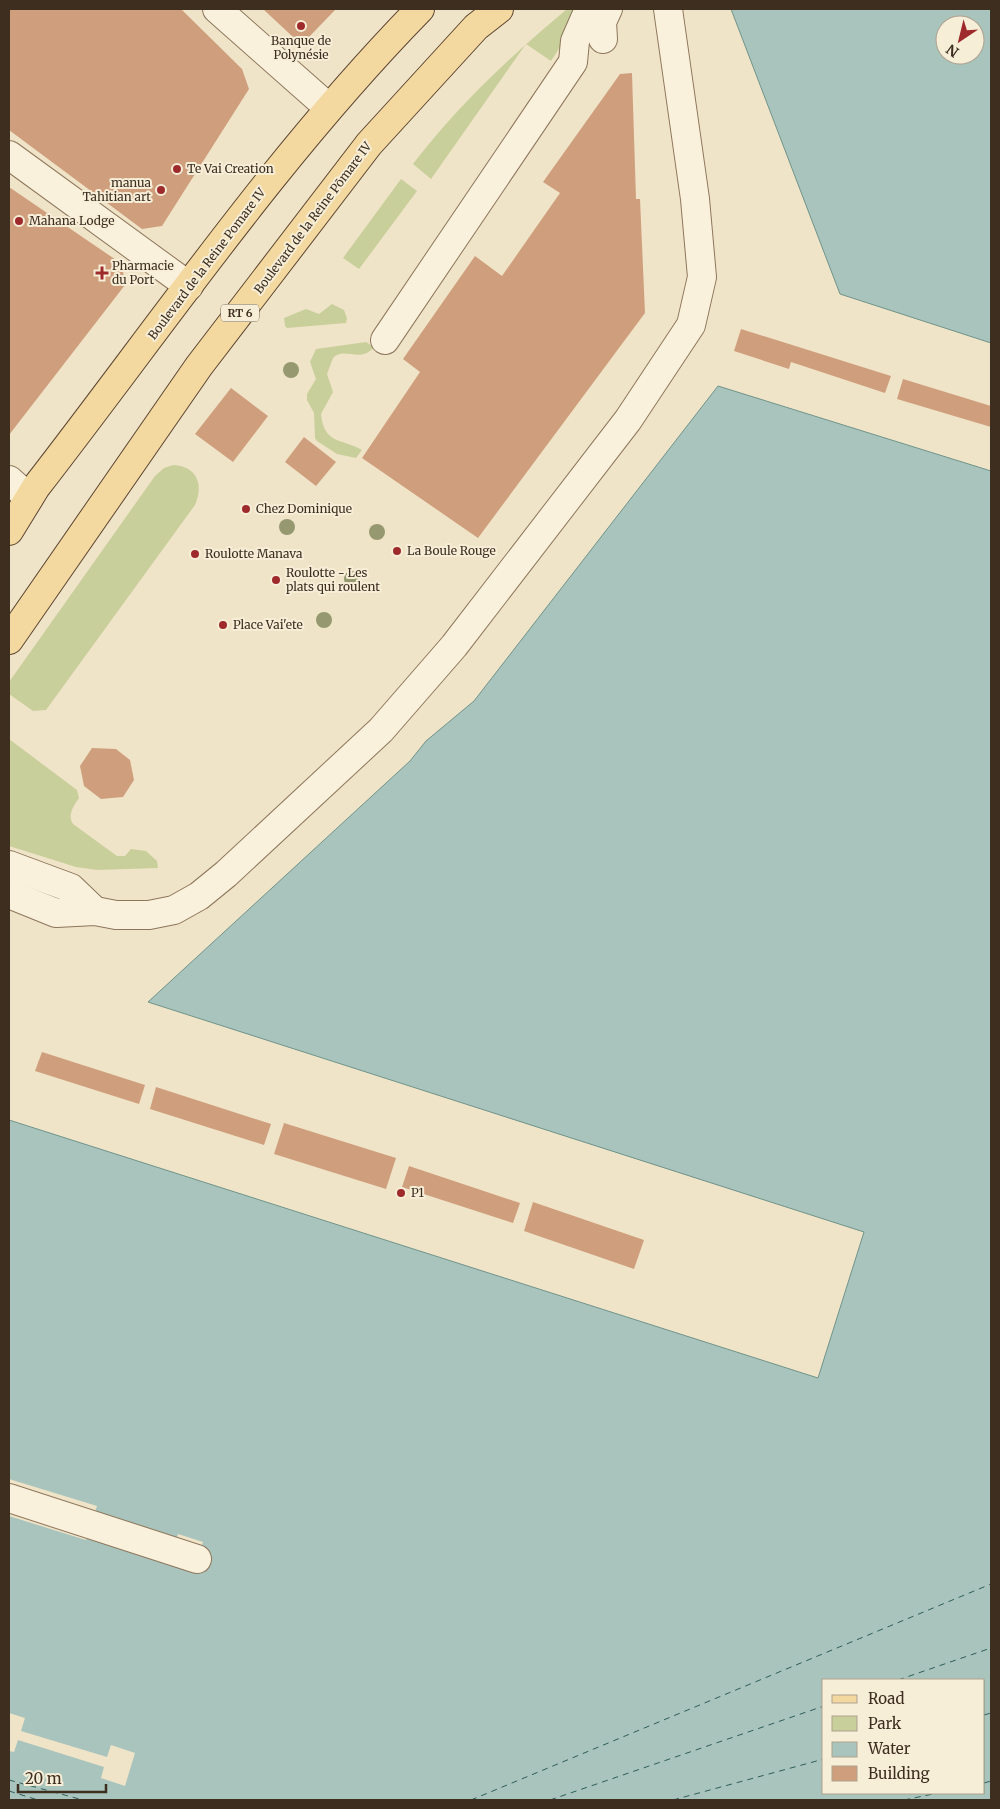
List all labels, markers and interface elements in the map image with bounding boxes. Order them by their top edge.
north arrow [935,15,985,65]
marker: Banque de Polynésie [295,20,307,32]
place label: Banque de Polynésie [271,33,331,62]
text: N [943,40,962,61]
street label: Boulevard de la Reine Pōmare IV [251,138,375,296]
place label: Te Vai Creation [187,161,274,176]
marker: Te Vai Creation [171,163,183,175]
place label: manua Tahitian art [82,175,152,204]
street label: Boulevard de la Reine Pomare IV [145,184,269,342]
marker: manua Tahitian art [155,184,167,196]
place label: Mahana Lodge [29,213,114,228]
marker: Mahana Lodge [13,215,25,227]
place label: Pharmacie du Port [112,258,174,287]
marker: Pharmacie du Port [96,267,108,279]
road number: RT 6 [221,304,259,322]
place label: Chez Dominique [256,501,352,516]
marker: Chez Dominique [240,503,252,515]
place label: La Boule Rouge [407,543,496,558]
marker: La Boule Rouge [391,545,403,557]
place label: Roulotte Manava [205,546,303,561]
marker: Roulotte Manava [189,548,201,560]
place label: Roulotte - Les plats qui roulent [286,565,380,594]
marker: Roulotte - Les plats qui roulent [270,574,282,586]
place label: Place Vai'ete [233,617,303,632]
marker: Place Vai'ete [217,619,229,631]
place label: P1 [411,1185,425,1200]
marker: P1 [395,1187,407,1199]
legend [822,1679,985,1794]
text: Road [868,1689,904,1708]
text: Park [868,1714,902,1733]
text: Water [867,1739,911,1758]
scale bar [18,1762,105,1794]
text: Building [868,1764,930,1783]
text: 20 m [25,1769,62,1788]

